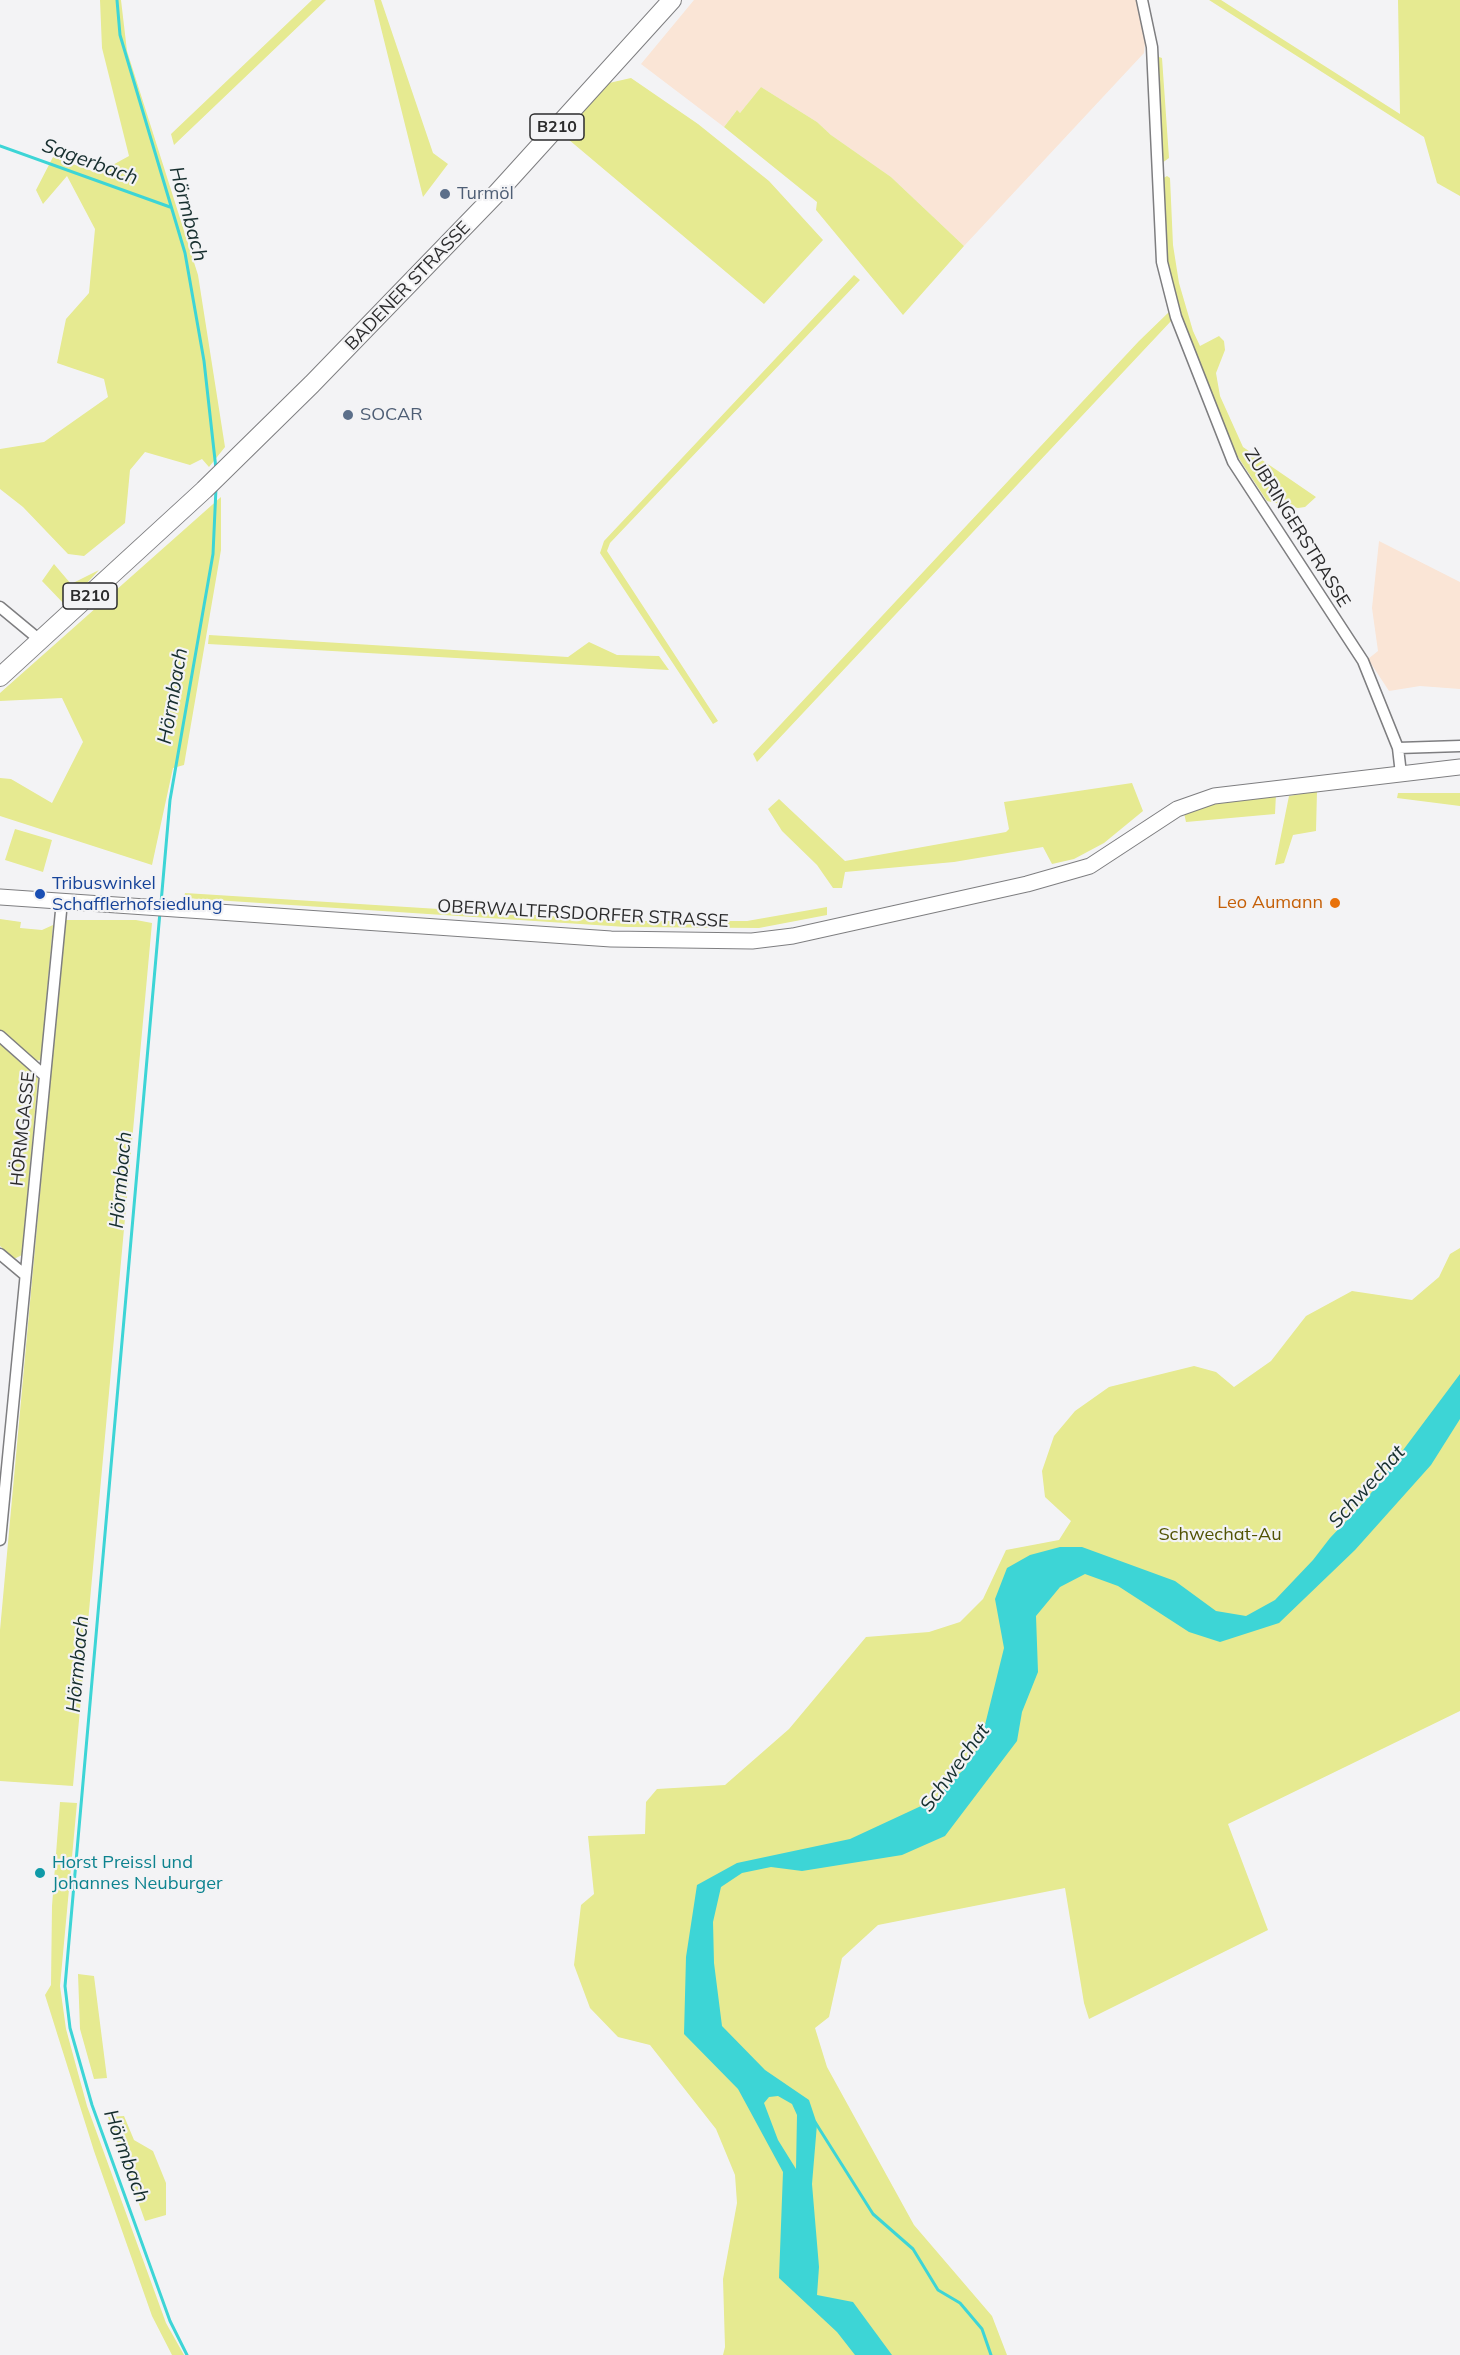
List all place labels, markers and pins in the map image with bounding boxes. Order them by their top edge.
place label: Turmöl [457,183,514,205]
marker: Turmöl [438,187,452,201]
place label: SOCAR [360,404,423,426]
marker: SOCAR [341,408,355,422]
place label: Tribuswinkel Schafflerhofsiedlung [52,873,223,916]
marker: Tribuswinkel Schafflerhofsiedlung [33,887,47,901]
place label: Leo Aumann [1217,892,1323,914]
marker: Leo Aumann [1328,896,1342,910]
place label: Horst Preissl und Johannes Neuburger [52,1852,222,1894]
marker: Horst Preissl und Johannes Neuburger [33,1866,47,1880]

